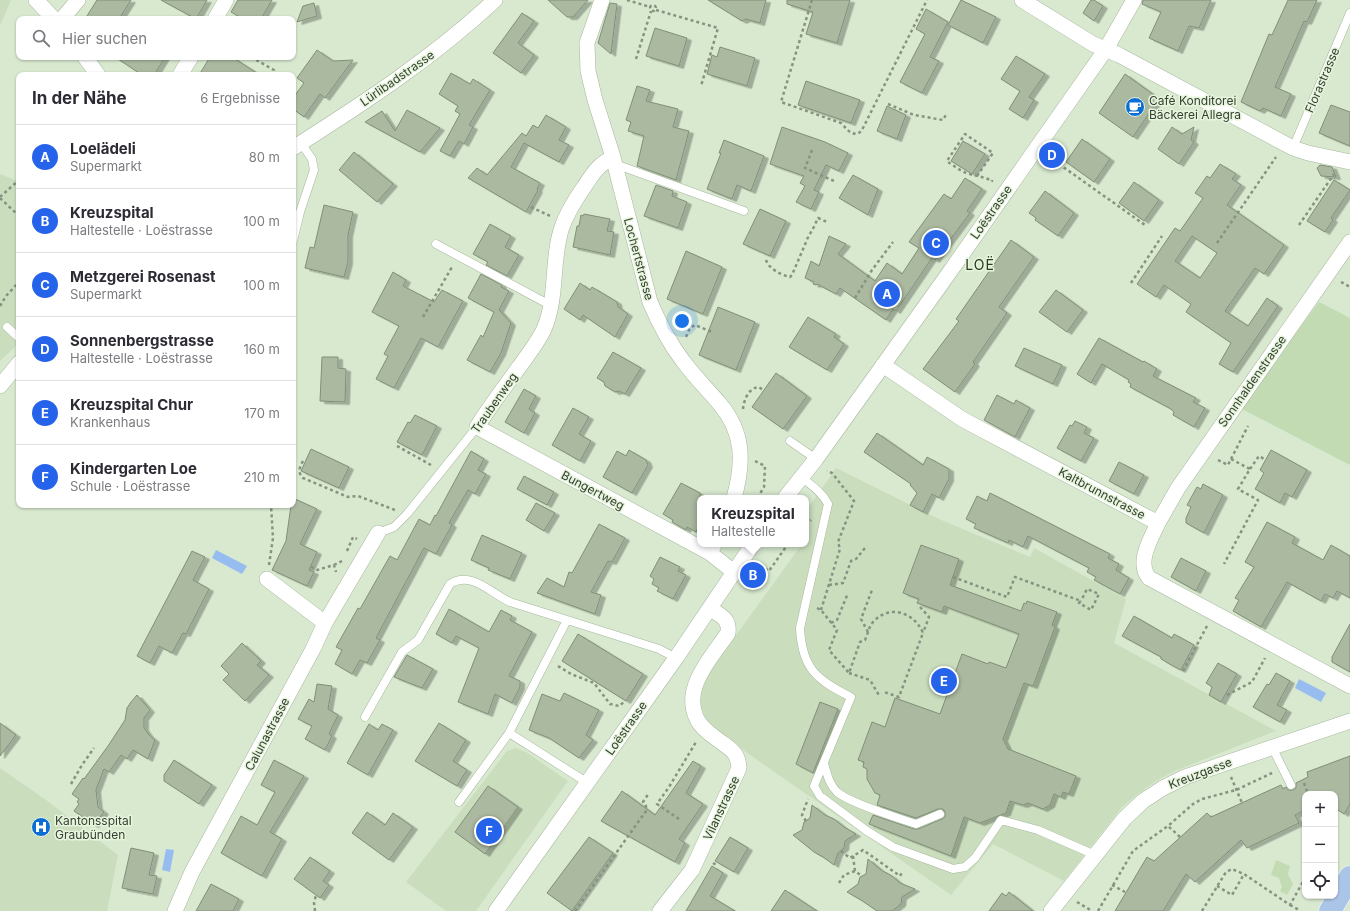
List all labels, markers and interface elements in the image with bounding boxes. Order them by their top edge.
search box [16,16,296,60]
icon: search [30,27,52,49]
text: Hier suchen [62,29,147,48]
street label: Florastrasse [1301,45,1343,115]
street label: Lürlibadstrasse [357,47,437,109]
text: In der Nähe [32,88,127,108]
text: 6 Ergebnisse [200,90,280,106]
place label: Café Konditorei Bäckerei Allegra [1149,93,1241,122]
cafe icon: Café Konditorei Bäckerei Allegra [1124,96,1146,118]
text: Loelädeli [70,139,136,158]
pin: D [1039,140,1065,170]
text: A [40,149,50,165]
text: 80 m [249,149,280,165]
text: Supermarkt [70,158,142,174]
street label: Loëstrasse [967,182,1015,242]
text: Kreuzspital [70,203,154,222]
text: B [41,213,49,229]
text: 100 m [243,213,280,229]
street label: Lochertstrasse [621,216,657,302]
text: Haltestelle · Loëstrasse [70,222,213,238]
pin: C [923,228,949,258]
district label: LOË [965,256,995,273]
text: Metzgerei Rosenast [70,267,216,286]
text: C [40,277,50,293]
text: 100 m [243,277,280,293]
pin: A [874,279,900,309]
text: Supermarkt [70,286,142,302]
your location [672,311,692,331]
text: Sonnenbergstrasse [70,331,214,350]
street label: Sonnhaldenstrasse [1215,332,1289,430]
text: D [40,341,50,357]
text: 160 m [243,341,280,357]
text: Haltestelle · Loëstrasse [70,350,213,366]
street label: Traubenweg [468,370,520,436]
text: Kreuzspital Chur [70,395,193,414]
text: E [41,405,49,421]
text: 170 m [244,405,280,421]
text: Krankenhaus [70,414,150,430]
text: Kindergarten Loe [70,459,197,478]
street label: Kaltbrunnstrasse [1056,464,1148,522]
street label: Bungertweg [559,467,627,513]
text: F [41,469,49,485]
text: 210 m [244,469,280,485]
text: Schule · Loëstrasse [70,478,190,494]
popup [697,495,809,547]
text: Kreuzspital [711,504,795,523]
text: Haltestelle [711,523,776,539]
pin: B [740,560,766,590]
pin: E [931,666,957,696]
street label: Calunastrasse [241,695,293,773]
street label: Loëstrasse [602,698,650,758]
street label: Kreuzgasse [1166,754,1234,792]
street label: Vilanstrasse [700,774,742,842]
map controls [1302,791,1338,899]
button: + [1302,791,1338,827]
place label: Kantonsspital Graubünden [55,813,132,842]
hospital icon: Kantonsspital Graubünden [30,816,52,838]
pin: F [476,816,502,846]
button: − [1302,827,1338,863]
button: locate [1302,863,1338,899]

